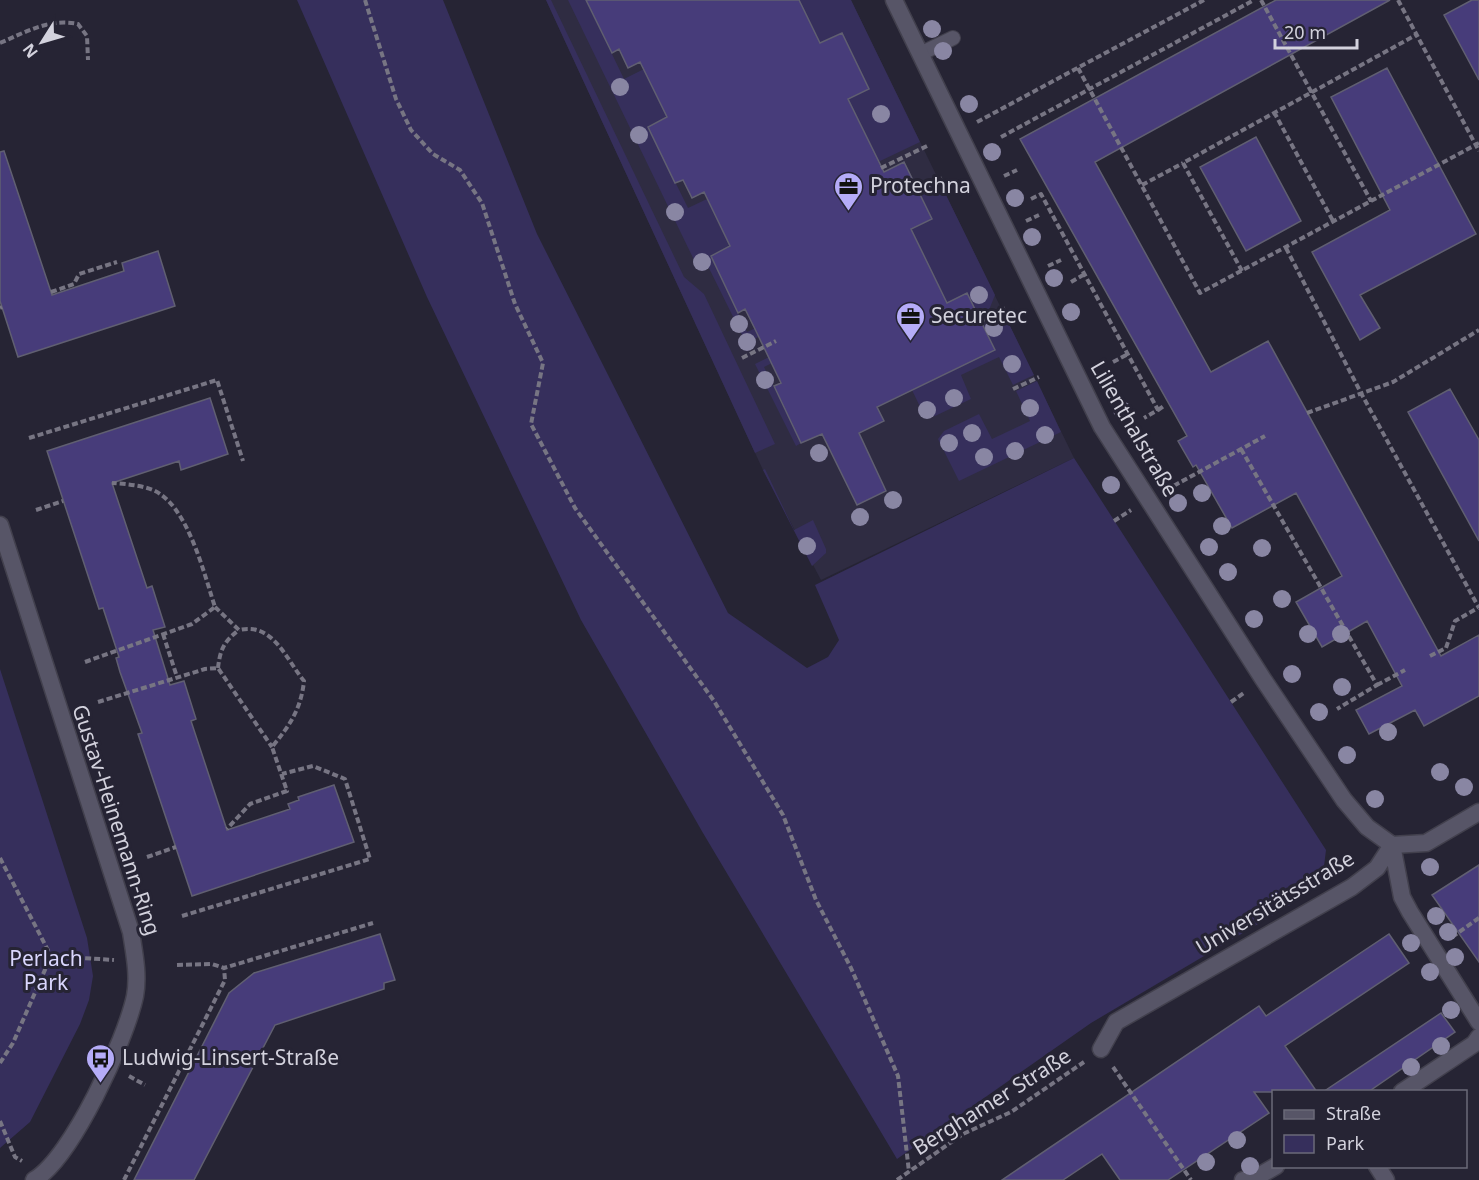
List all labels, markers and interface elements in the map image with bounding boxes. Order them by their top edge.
north arrow [12,12,72,72]
scale bar [1275,12,1358,50]
text: 20 m [1284,20,1326,44]
text: N [17,39,43,63]
office icon: Protechna [833,170,865,212]
place label: Protechna [870,171,971,199]
office icon: Securetec [894,300,926,342]
place label: Securetec [931,301,1027,329]
street label: Lilienthalstraße [1085,355,1185,502]
street label: Gustav-Heinemann-Ring [66,701,168,939]
street label: Universitätsstraße [1190,844,1359,961]
park label: Perlach Park [9,944,83,996]
street label: Berghamer Straße [907,1041,1076,1161]
bus stop icon: Ludwig-Linsert-Straße [85,1042,117,1084]
place label: Ludwig-Linsert-Straße [122,1043,339,1071]
legend [1272,1090,1467,1168]
text: Straße [1326,1101,1381,1125]
text: Park [1326,1131,1364,1155]

